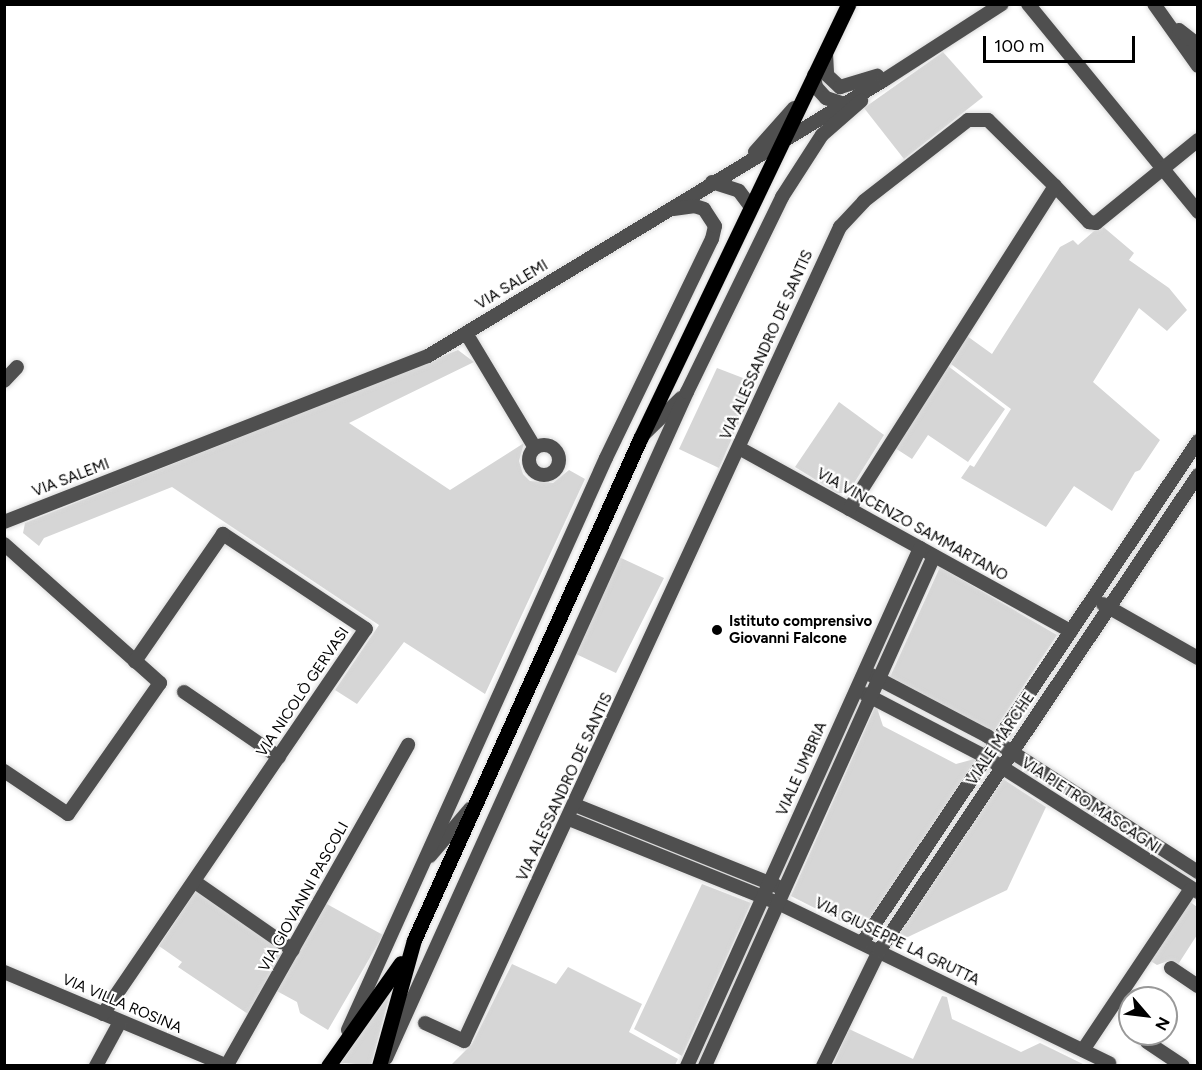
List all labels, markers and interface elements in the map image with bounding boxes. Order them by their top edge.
scale bar [986,24,1138,62]
text: 100 m [994,35,1044,57]
street label: VIA ALESSANDRO DE SANTIS [717,247,817,443]
street label: VIA SALEMI [473,256,551,314]
street label: VIA SALEMI [30,455,112,501]
street label: VIA VINCENZO SAMMARTANO [813,465,1011,585]
place label: Istituto comprensivo Giovanni Falcone [729,612,872,647]
marker: Istituto comprensivo Giovanni Falcone [710,623,724,637]
street label: VIA NICOLÒ GERVASI [253,624,353,760]
street label: VIALE MARCHE [963,689,1039,789]
street label: VIA ALESSANDRO DE SANTIS [513,690,617,884]
street label: VIALE UMBRIA [773,719,831,819]
street label: VIA PIETRO MASCAGNI [1018,754,1164,858]
street label: VIA GIOVANNI PASCOLI [255,819,353,975]
street label: VIA GIUSEPPE LA GRUTTA [812,894,982,990]
street label: VIA VILLA ROSINA [59,971,185,1037]
north arrow [1118,986,1178,1046]
text: N [1151,1014,1174,1034]

